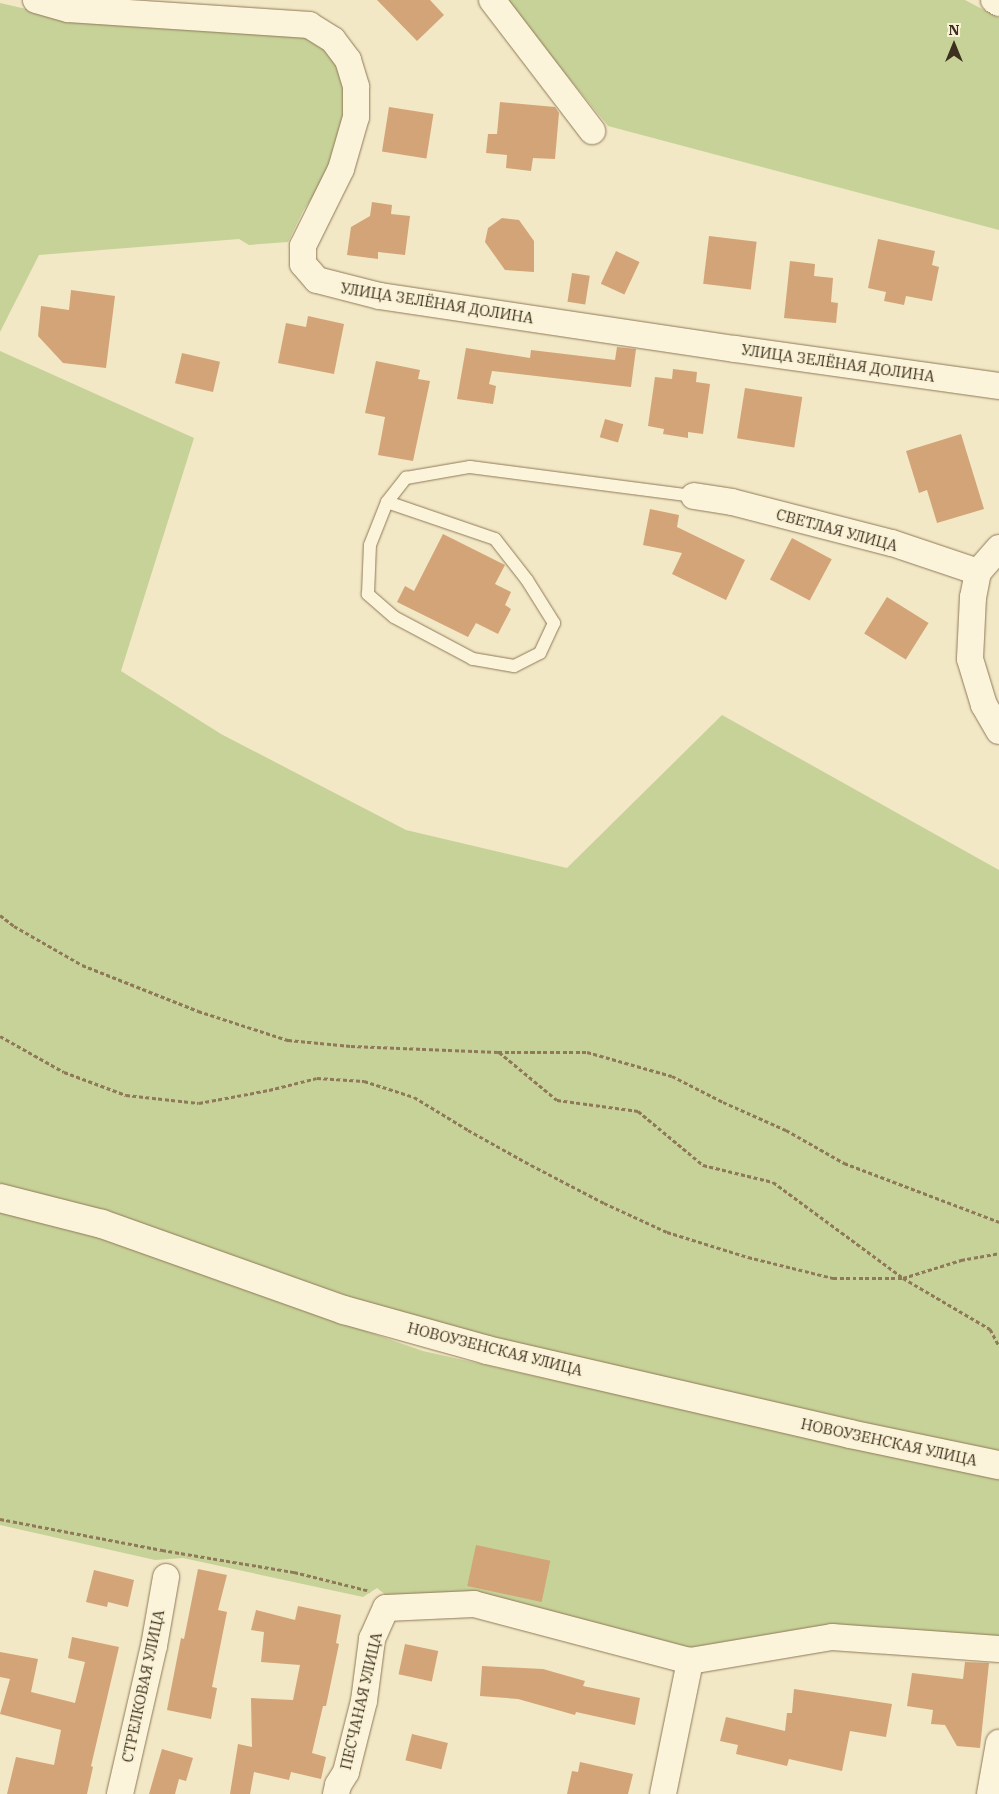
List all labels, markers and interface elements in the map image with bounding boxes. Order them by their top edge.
north arrow [929,20,979,70]
text: N [948,21,960,39]
street label: УЛИЦА ЗЕЛЁНАЯ ДОЛИНА [339,279,535,327]
street label: УЛИЦА ЗЕЛЁНАЯ ДОЛИНА [740,341,936,385]
street label: СВЕТЛАЯ УЛИЦА [774,505,900,555]
street label: НОВОУЗЕНСКАЯ УЛИЦА [406,1319,584,1379]
street label: НОВОУЗЕНСКАЯ УЛИЦА [799,1415,979,1469]
street label: СТРЕЛКОВАЯ УЛИЦА [118,1608,168,1764]
street label: ПЕСЧАНАЯ УЛИЦА [336,1631,386,1771]

